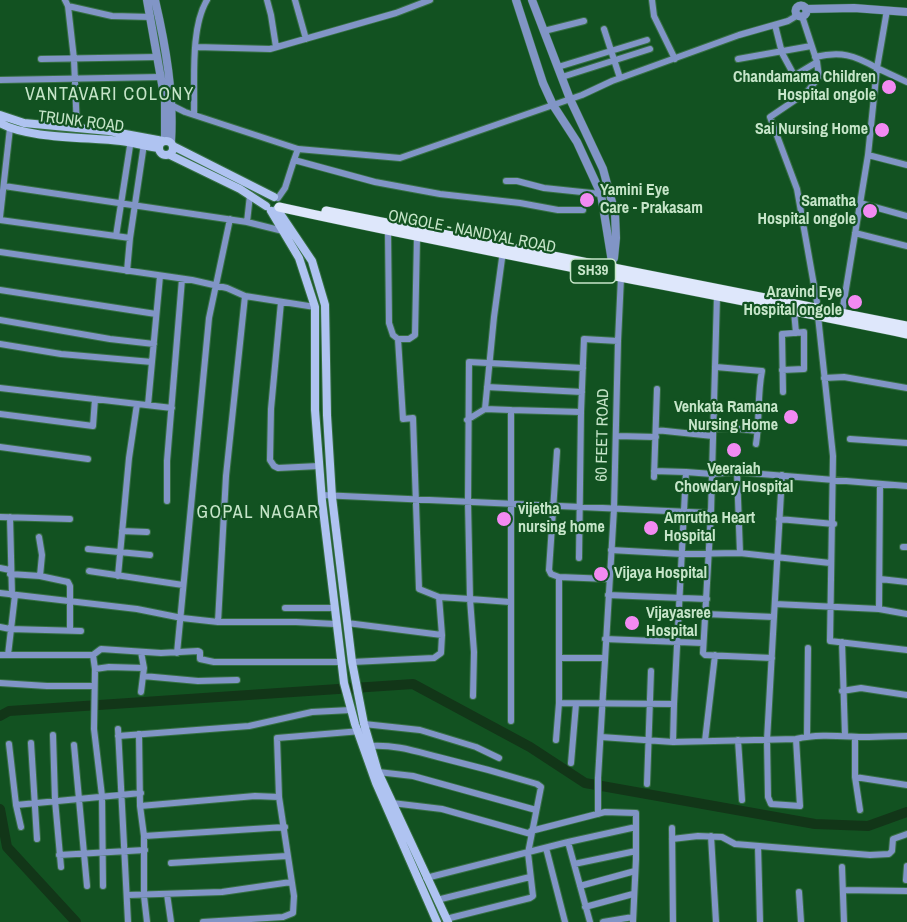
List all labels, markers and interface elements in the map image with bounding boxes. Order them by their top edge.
place label: Chandamama Children Hospital ongole [733,68,876,106]
marker: Chandamama Children Hospital ongole [880,78,898,96]
district label: VANTAVARI COLONY [25,84,195,106]
street label: TRUNK ROAD [37,107,125,137]
place label: Sai Nursing Home [755,120,868,140]
marker: Sai Nursing Home [873,121,891,139]
place label: Yamini Eye Care - Prakasam [600,181,703,219]
marker: Yamini Eye Care - Prakasam [578,191,596,209]
place label: Samatha Hospital ongole [758,192,856,230]
marker: Samatha Hospital ongole [861,202,879,220]
street label: ONGOLE - NANDYAL ROAD [387,206,557,258]
road number: SH39 [570,259,616,283]
place label: Aravind Eye Hospital ongole [744,283,842,321]
marker: Aravind Eye Hospital ongole [846,293,864,311]
street label: 60 FEET ROAD [593,388,613,482]
place label: Venkata Ramana Nursing Home [674,398,778,436]
marker: Venkata Ramana Nursing Home [782,408,800,426]
marker: Veeraiah Chowdary Hospital [725,441,743,459]
place label: Veeraiah Chowdary Hospital [675,460,793,498]
place label: vijetha nursing home [518,500,605,538]
district label: GOPAL NAGAR [197,502,319,524]
place label: Amrutha Heart Hospital [664,509,755,547]
marker: vijetha nursing home [495,510,513,528]
marker: Amrutha Heart Hospital [642,519,660,537]
place label: Vijaya Hospital [614,564,707,584]
marker: Vijaya Hospital [592,565,610,583]
place label: Vijayasree Hospital [646,604,711,642]
marker: Vijayasree Hospital [623,614,641,632]

